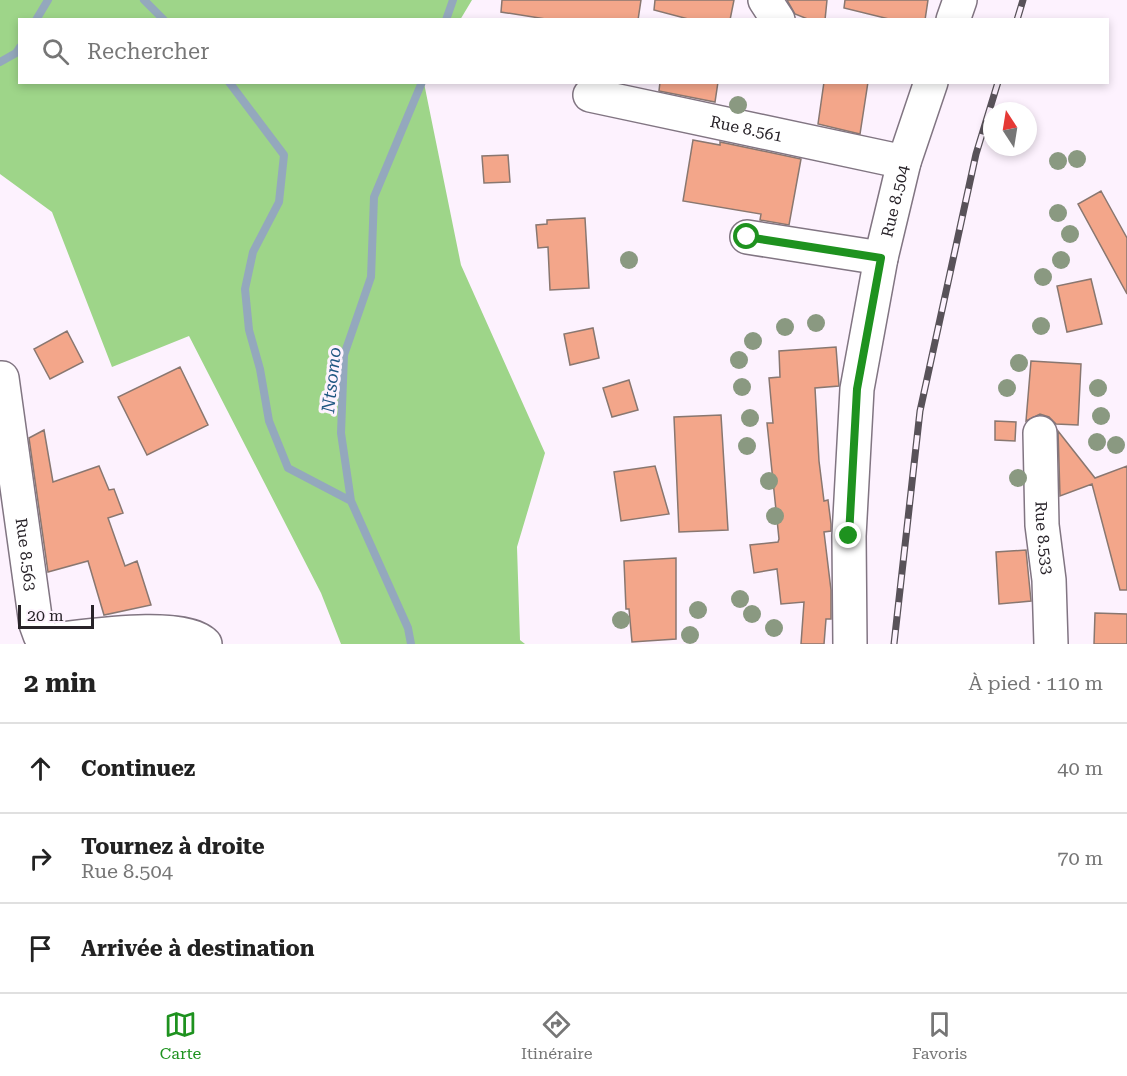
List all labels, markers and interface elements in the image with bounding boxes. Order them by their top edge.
search box [18,18,1109,84]
icon: search [39,35,72,68]
text: Rechercher [87,39,209,64]
north arrow [983,102,1037,156]
street label: Rue 8.561 [708,111,785,145]
street label: Rue 8.504 [877,163,912,239]
route start [733,223,759,249]
water label: Ntsomo [317,346,345,415]
street label: Rue 8.533 [1032,501,1058,576]
street label: Rue 8.563 [12,517,41,592]
route end [835,522,861,548]
scale bar [18,602,94,630]
text: 20 m [27,606,64,625]
text: 2 min [24,668,96,698]
text: À pied · 110 m [969,671,1103,695]
icon: ahead [24,752,57,785]
text: Continuez [81,756,195,781]
text: 40 m [1057,756,1103,780]
text: Tournez à droite [81,834,265,859]
icon: right [24,842,57,875]
text: 70 m [1057,846,1103,870]
text: Rue 8.504 [81,859,173,883]
icon: arrive [24,932,57,965]
text: Arrivée à destination [81,936,315,961]
tab: Carte [160,1008,201,1063]
tab: Itinéraire [521,1008,592,1063]
tab: Favoris [912,1008,967,1063]

